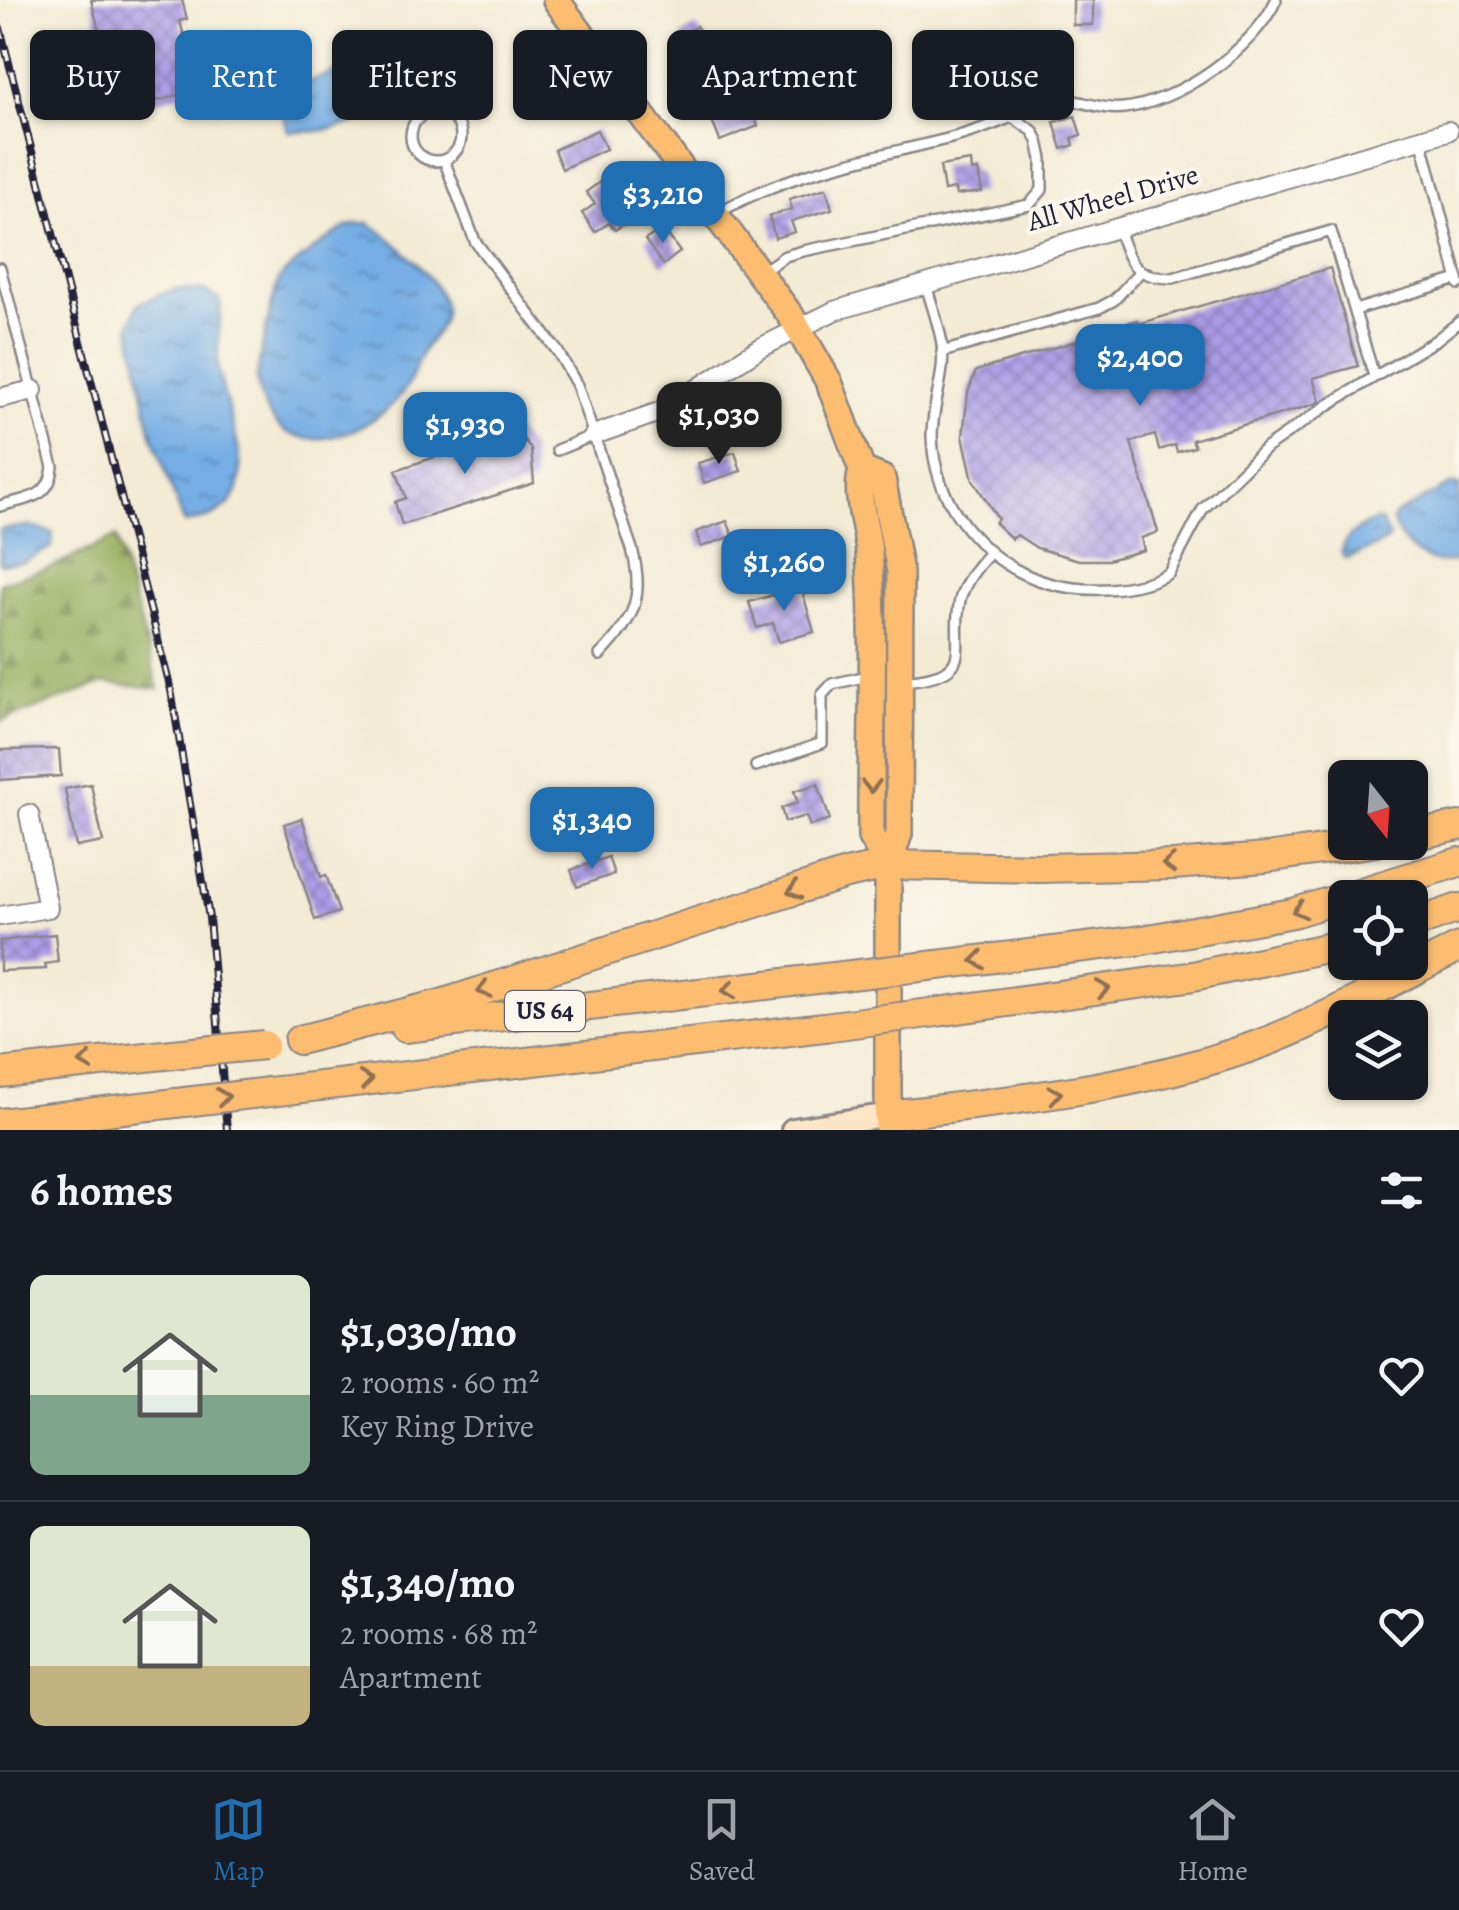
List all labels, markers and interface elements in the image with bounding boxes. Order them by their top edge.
chip: Buy [30,30,155,120]
chip: Rent [175,30,312,120]
chip: Filters [332,30,493,120]
chip: New [513,30,647,120]
chip: Apartment [667,30,892,120]
chip: House [912,30,1074,120]
street label: All Wheel Drive [1022,155,1203,241]
pin: $3,210 [582,161,744,246]
text: $3,210 [623,171,703,215]
pin: $2,400 [1059,324,1221,409]
text: $2,400 [1097,334,1183,378]
pin: $1,030 [638,382,800,467]
pin: $1,930 [384,392,546,477]
text: $1,030 [679,392,759,436]
text: $1,930 [425,402,505,446]
pin: $1,260 [703,529,865,614]
text: $1,260 [743,539,825,583]
north arrow [1328,760,1428,860]
map controls [1328,760,1428,1100]
one-way arrow [860,778,882,794]
pin: $1,340 [511,787,673,872]
text: $1,340 [552,797,632,841]
one-way arrow [1160,854,1176,875]
one-way arrow [786,879,803,899]
button: locate [1328,880,1428,980]
one-way arrow [1291,899,1308,920]
one-way arrow [969,949,985,970]
one-way arrow [477,978,494,999]
one-way arrow [720,979,736,1000]
one-way arrow [1095,979,1112,1000]
road number: US 64 [505,991,585,1031]
button: layers [1328,1000,1428,1100]
one-way arrow [78,1051,94,1072]
one-way arrow [358,1070,374,1091]
one-way arrow [1047,1084,1063,1105]
one-way arrow [215,1087,231,1108]
text: 6 homes [30,1162,173,1219]
icon: filters [1374,1163,1429,1218]
text: $1,030/mo [340,1303,517,1360]
icon: home [110,1315,230,1435]
icon: heart [1374,1348,1429,1403]
text: 2 rooms · 60 m² [340,1360,539,1404]
text: Key Ring Drive [340,1404,534,1448]
text: $1,340/mo [340,1554,516,1611]
icon: home [110,1566,230,1686]
icon: heart [1374,1599,1429,1654]
text: 2 rooms · 68 m² [340,1611,538,1655]
text: Apartment [340,1655,482,1699]
tab: Map [211,1792,266,1890]
tab: Saved [689,1792,755,1890]
tab: Home [1177,1792,1248,1890]

